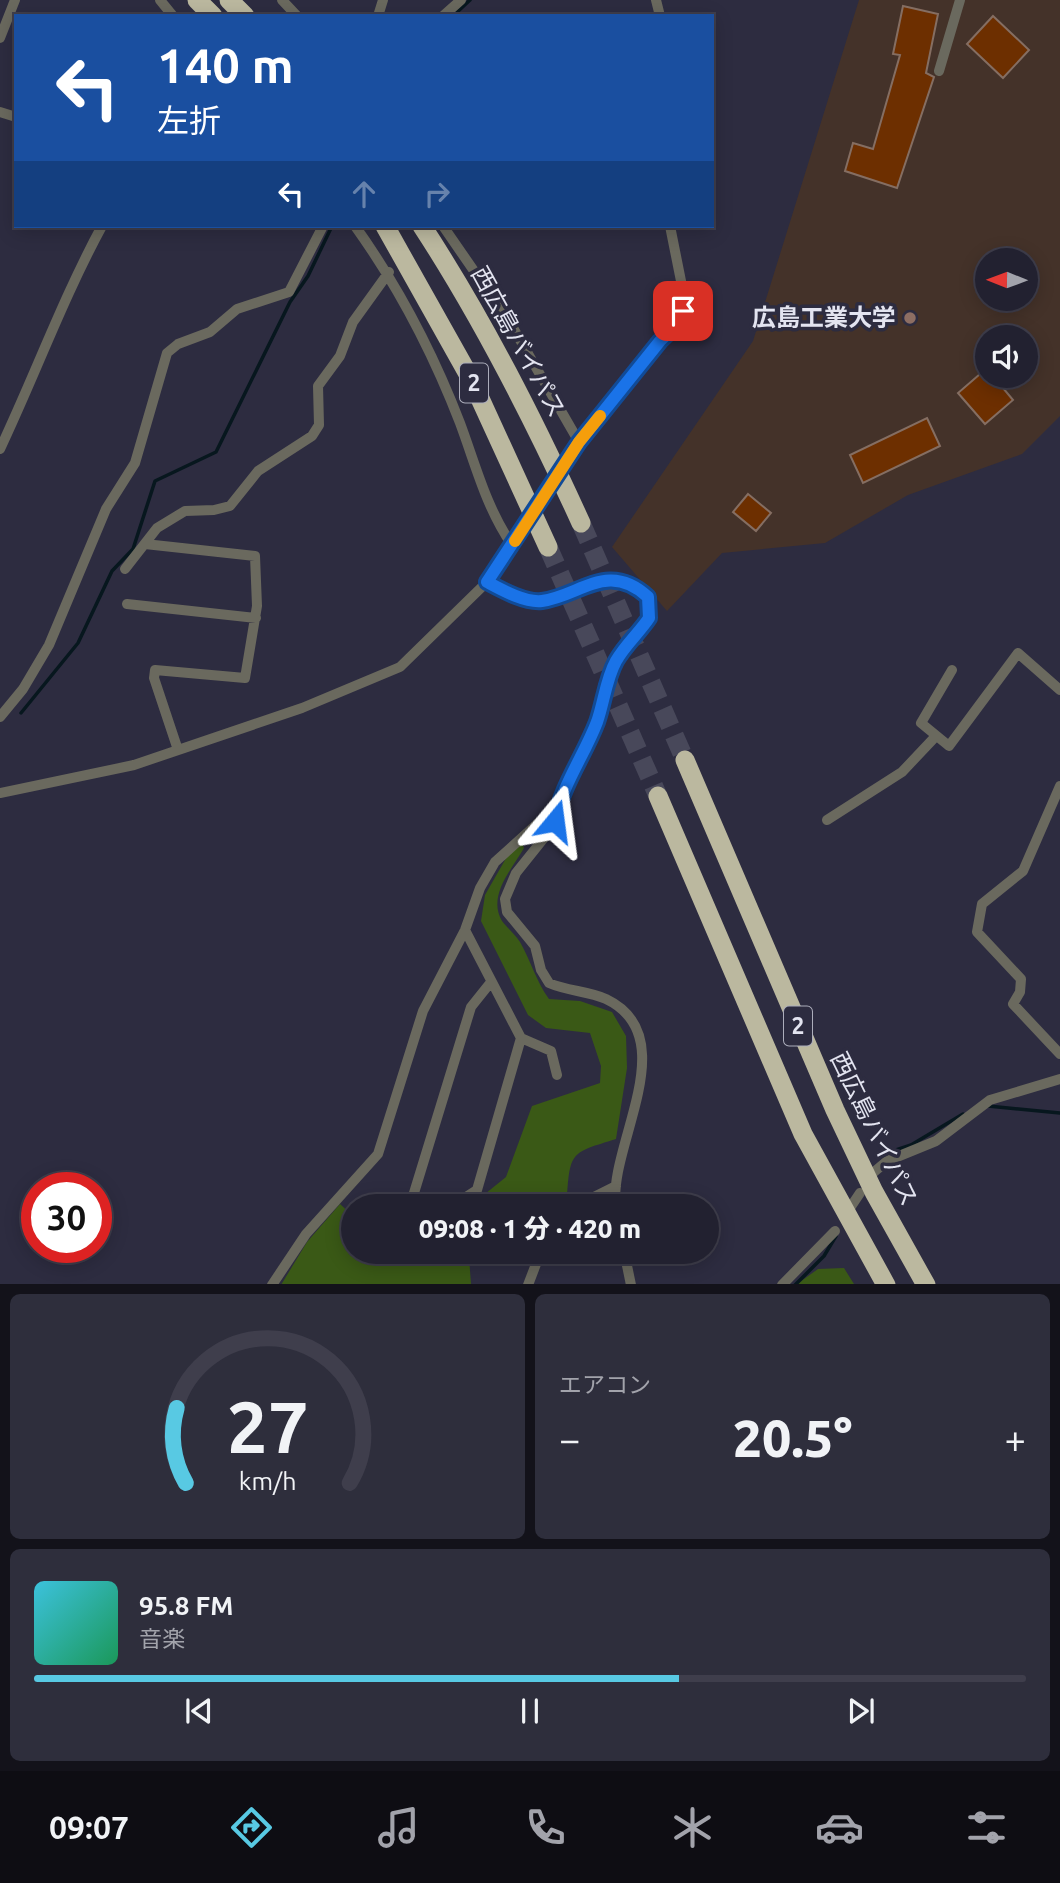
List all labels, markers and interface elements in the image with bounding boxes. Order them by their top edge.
text: 140 m [157,37,294,92]
icon: left [42,42,133,133]
text: 左折 [157,102,221,138]
icon: left [272,175,310,213]
icon: ahead [345,175,383,213]
icon: right [418,175,456,213]
north arrow [975,248,1038,312]
map controls [975,248,1038,388]
street label: 西広島バイパス [466,262,571,422]
pin [653,281,713,341]
icon: arrive [664,292,702,330]
place label: 広島工業大学 [752,304,896,331]
marker: 広島工業大学 [902,310,918,326]
button: sound [975,325,1038,388]
road number: 2 [460,364,488,402]
position arrow [518,784,592,858]
road number: 2 [784,1007,812,1046]
street label: 西広島バイパス [826,1048,923,1210]
speed limit sign: 30 [21,1172,112,1263]
text: 09:08 · 1 分 · 420 m [419,1214,641,1243]
text: エアコン [559,1372,651,1397]
text: 27 [226,1385,309,1467]
text: 20.5° [733,1409,852,1467]
text: − [559,1418,580,1460]
text: + [1005,1418,1026,1460]
text: km/h [239,1466,296,1494]
text: 95.8 FM [139,1591,233,1620]
text: 音楽 [139,1626,185,1651]
icon: previous [180,1692,218,1730]
icon: pause [511,1692,549,1730]
icon: next [842,1692,880,1730]
icon: directions [227,1803,276,1852]
icon: music [374,1803,423,1852]
icon: phone [521,1803,570,1852]
icon: climate [668,1803,717,1852]
icon: car [815,1803,864,1852]
icon: filters [962,1803,1011,1852]
text: 09:07 [49,1809,129,1845]

